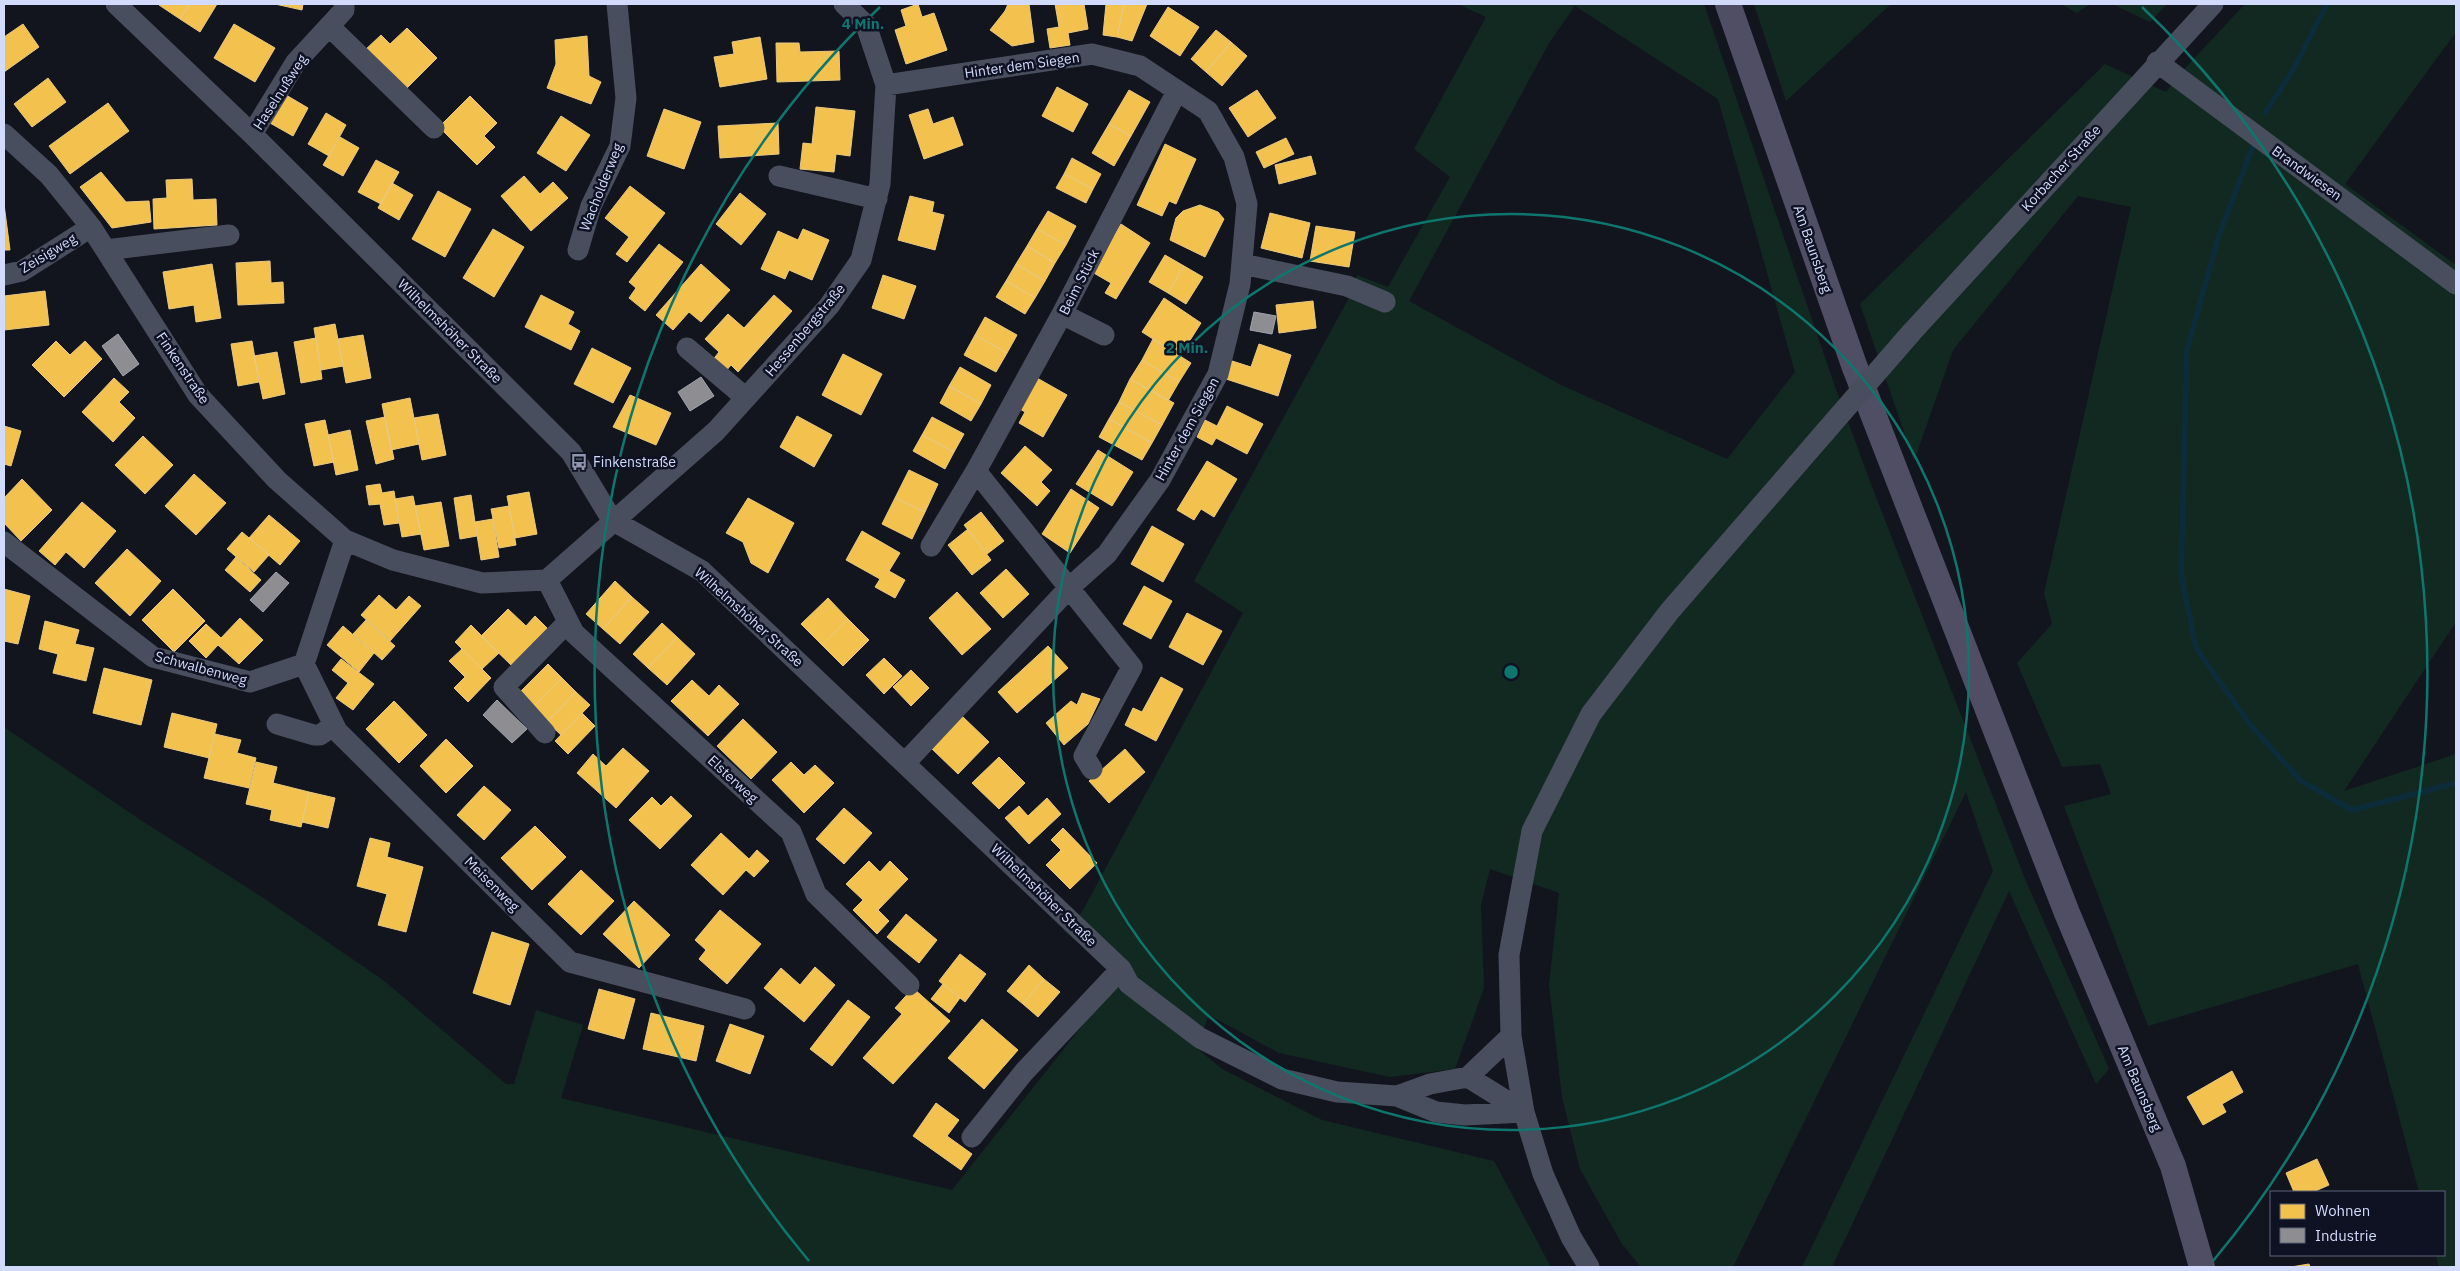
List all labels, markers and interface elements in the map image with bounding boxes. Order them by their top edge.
text: 4 Min. [842,14,884,33]
street label: Hinter dem Siegen [963,48,1081,82]
street label: Haselnußweg [249,50,311,133]
street label: Korbacher Straße [2017,121,2105,215]
street label: Wacholderweg [575,140,627,234]
street label: Brandwiesen [2268,142,2346,204]
street label: Am Baunsberg [1790,203,1837,296]
street label: Zeisigweg [16,229,80,277]
street label: Beim Stück [1055,246,1103,318]
street label: Wilhelmshöher Straße [394,275,506,387]
street label: Hessenbergstraße [761,280,849,380]
street label: Finkenstraße [152,329,214,408]
text: 2 Min. [1166,338,1208,357]
street label: Hinter dem Siegen [1151,374,1223,484]
bus stop icon: Finkenstraße [569,452,589,472]
place label: Finkenstraße [593,453,676,471]
street label: Wilhelmshöher Straße [691,563,807,671]
street label: Schwalbenweg [153,647,250,689]
centre of rings [1502,663,1520,681]
street label: Elsterweg [704,751,762,807]
street label: Wilhelmshöher Straße [987,840,1101,950]
street label: Meisenweg [461,853,524,916]
street label: Am Baunsberg [2114,1042,2166,1134]
legend [2270,1191,2445,1256]
text: Wohnen [2315,1201,2370,1220]
text: Industrie [2315,1226,2377,1245]

